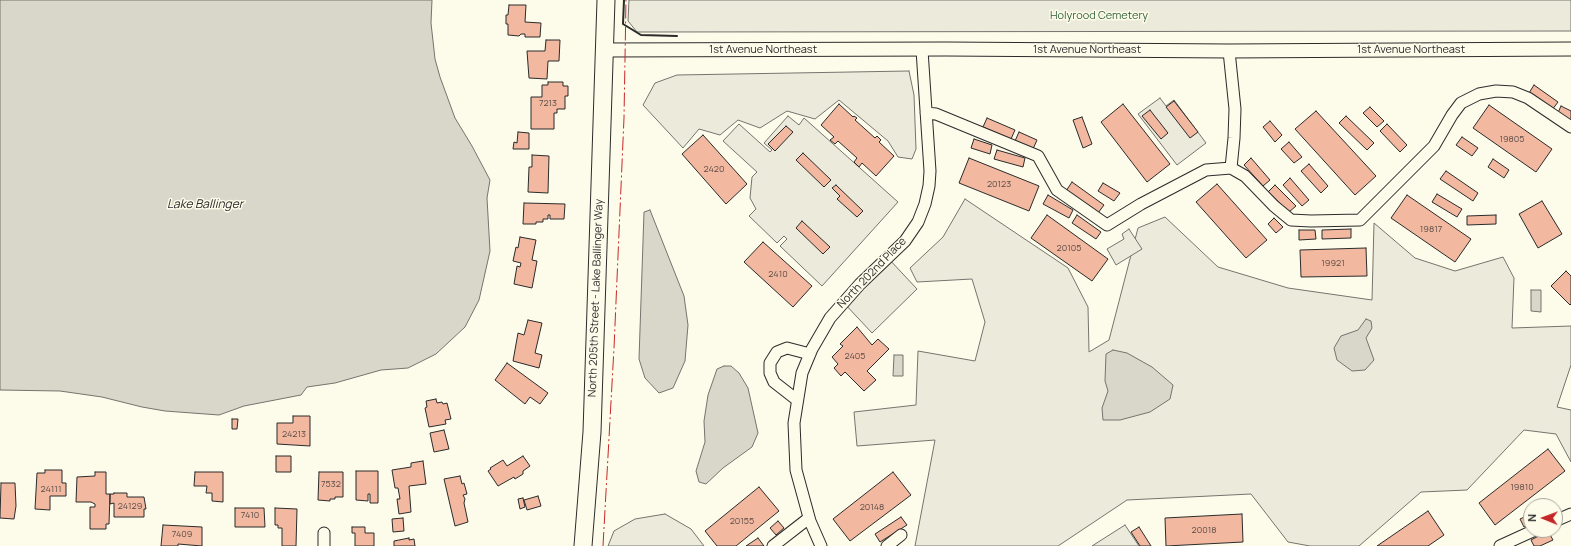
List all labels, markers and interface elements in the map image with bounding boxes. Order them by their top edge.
park label: Holyrood Cemetery [1050,9,1148,23]
street label: 1st Avenue Northeast [709,43,817,57]
street label: 1st Avenue Northeast [1033,43,1141,57]
street label: 1st Avenue Northeast [1357,43,1465,57]
house number: 7213 [539,98,557,108]
house number: 19805 [1499,134,1525,144]
house number: 2420 [704,164,724,174]
house number: 20123 [987,179,1011,189]
water label: Lake Ballinger [167,198,243,212]
street label: North 205th Street - Lake Ballinger Way [586,199,606,397]
house number: 19817 [1420,224,1442,234]
street label: North 202nd Place [835,235,909,311]
house number: 20105 [1057,243,1081,253]
house number: 19921 [1321,258,1345,268]
house number: 2410 [768,269,788,279]
house number: 2405 [845,351,865,361]
house number: 24213 [282,429,306,439]
house number: 7532 [321,479,341,489]
house number: 19810 [1510,482,1534,492]
house number: 24111 [41,484,61,494]
north arrow [1523,498,1563,538]
house number: 24129 [118,501,142,511]
house number: 20148 [860,502,884,512]
house number: 7410 [241,510,259,520]
text: N [1524,514,1539,522]
house number: 20155 [730,516,754,526]
house number: 20018 [1192,525,1216,535]
house number: 7409 [172,529,192,539]

